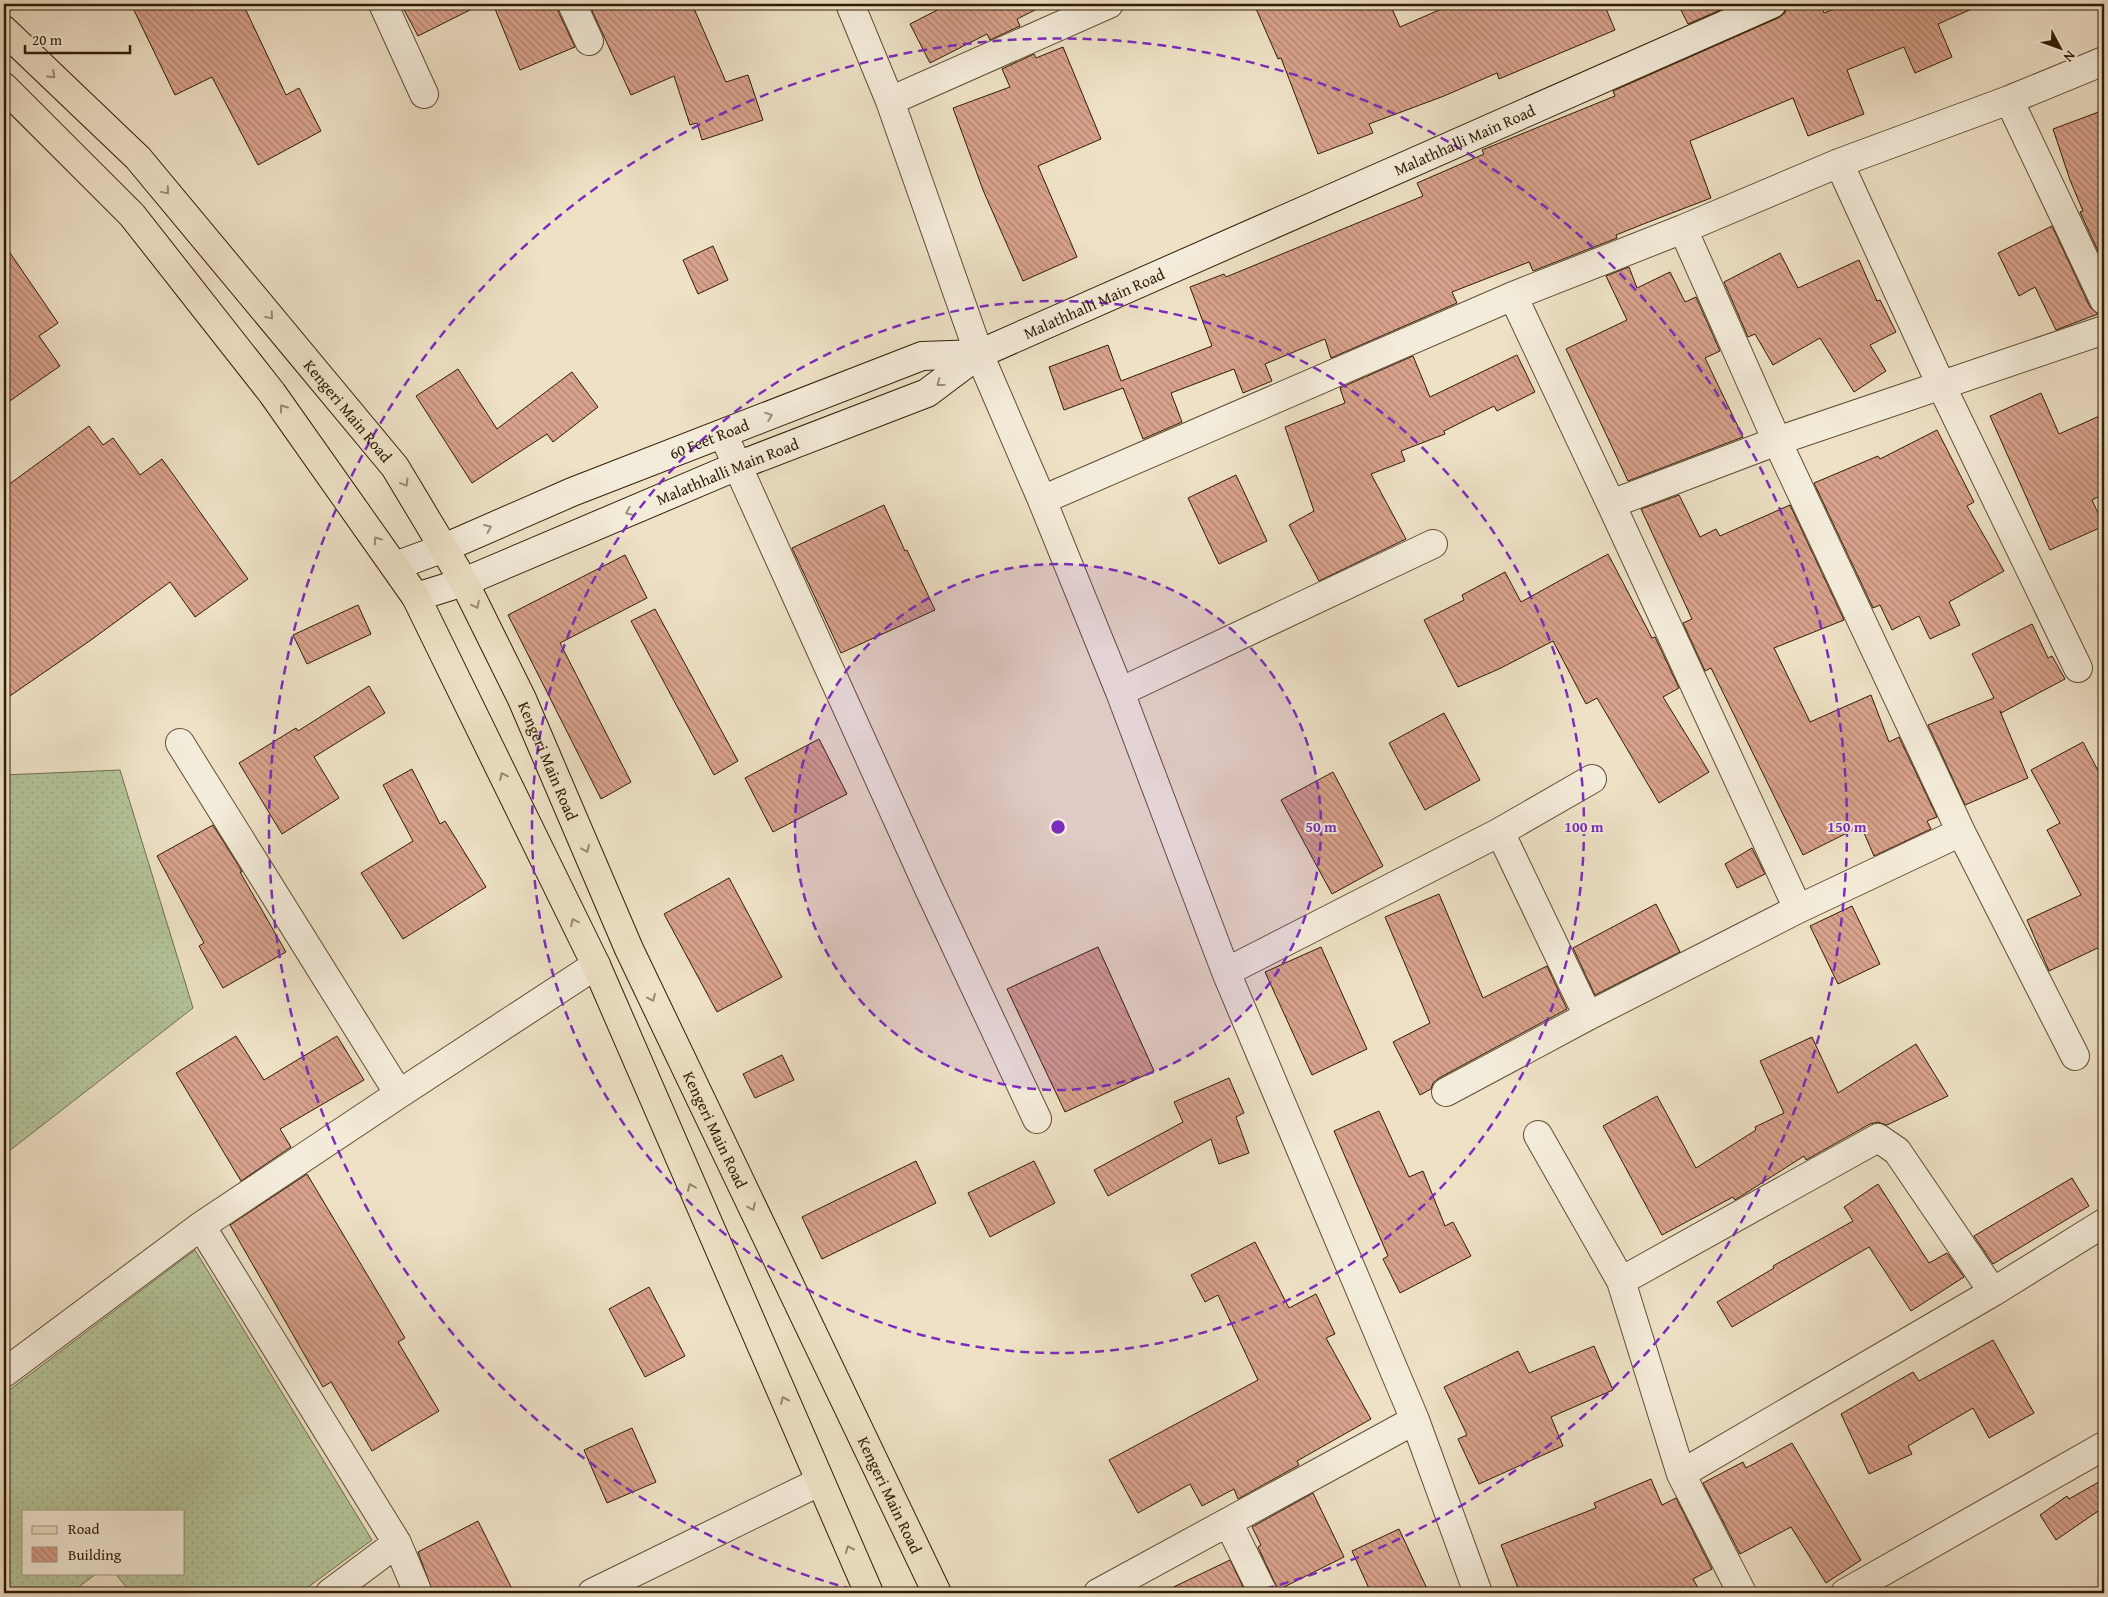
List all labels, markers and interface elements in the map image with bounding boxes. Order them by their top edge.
scale bar [25,22,130,54]
north arrow [2036,22,2086,72]
text: 20 m [32,29,63,50]
text: N [2059,46,2080,67]
one-way arrow [46,69,55,78]
street label: Malathhalli Main Road [1390,98,1539,181]
one-way arrow [160,185,169,194]
street label: Malathhalli Main Road [1019,261,1169,345]
one-way arrow [264,310,273,319]
street label: Kengeri Main Road [298,354,398,468]
one-way arrow [936,377,946,386]
one-way arrow [280,404,289,413]
street label: 60 Feet Road [666,412,753,465]
one-way arrow [764,412,773,422]
street label: Malathhalli Main Road [652,431,803,511]
one-way arrow [398,477,408,486]
one-way arrow [625,505,634,516]
one-way arrow [483,524,492,535]
one-way arrow [373,537,383,546]
one-way arrow [470,600,480,609]
street label: Kengeri Main Road [512,697,585,824]
one-way arrow [499,772,509,781]
text: 50 m [1305,816,1337,837]
text: 100 m [1564,816,1604,837]
text: 150 m [1827,816,1867,837]
centre of rings [1049,818,1067,836]
one-way arrow [580,844,591,853]
one-way arrow [570,918,580,927]
one-way arrow [646,992,656,1001]
street label: Kengeri Main Road [677,1067,754,1193]
one-way arrow [687,1183,698,1192]
one-way arrow [746,1202,756,1211]
one-way arrow [779,1396,790,1405]
street label: Kengeri Main Road [852,1432,929,1558]
legend [22,1510,185,1574]
text: Road [68,1518,99,1539]
text: Building [68,1544,122,1565]
one-way arrow [845,1545,856,1554]

